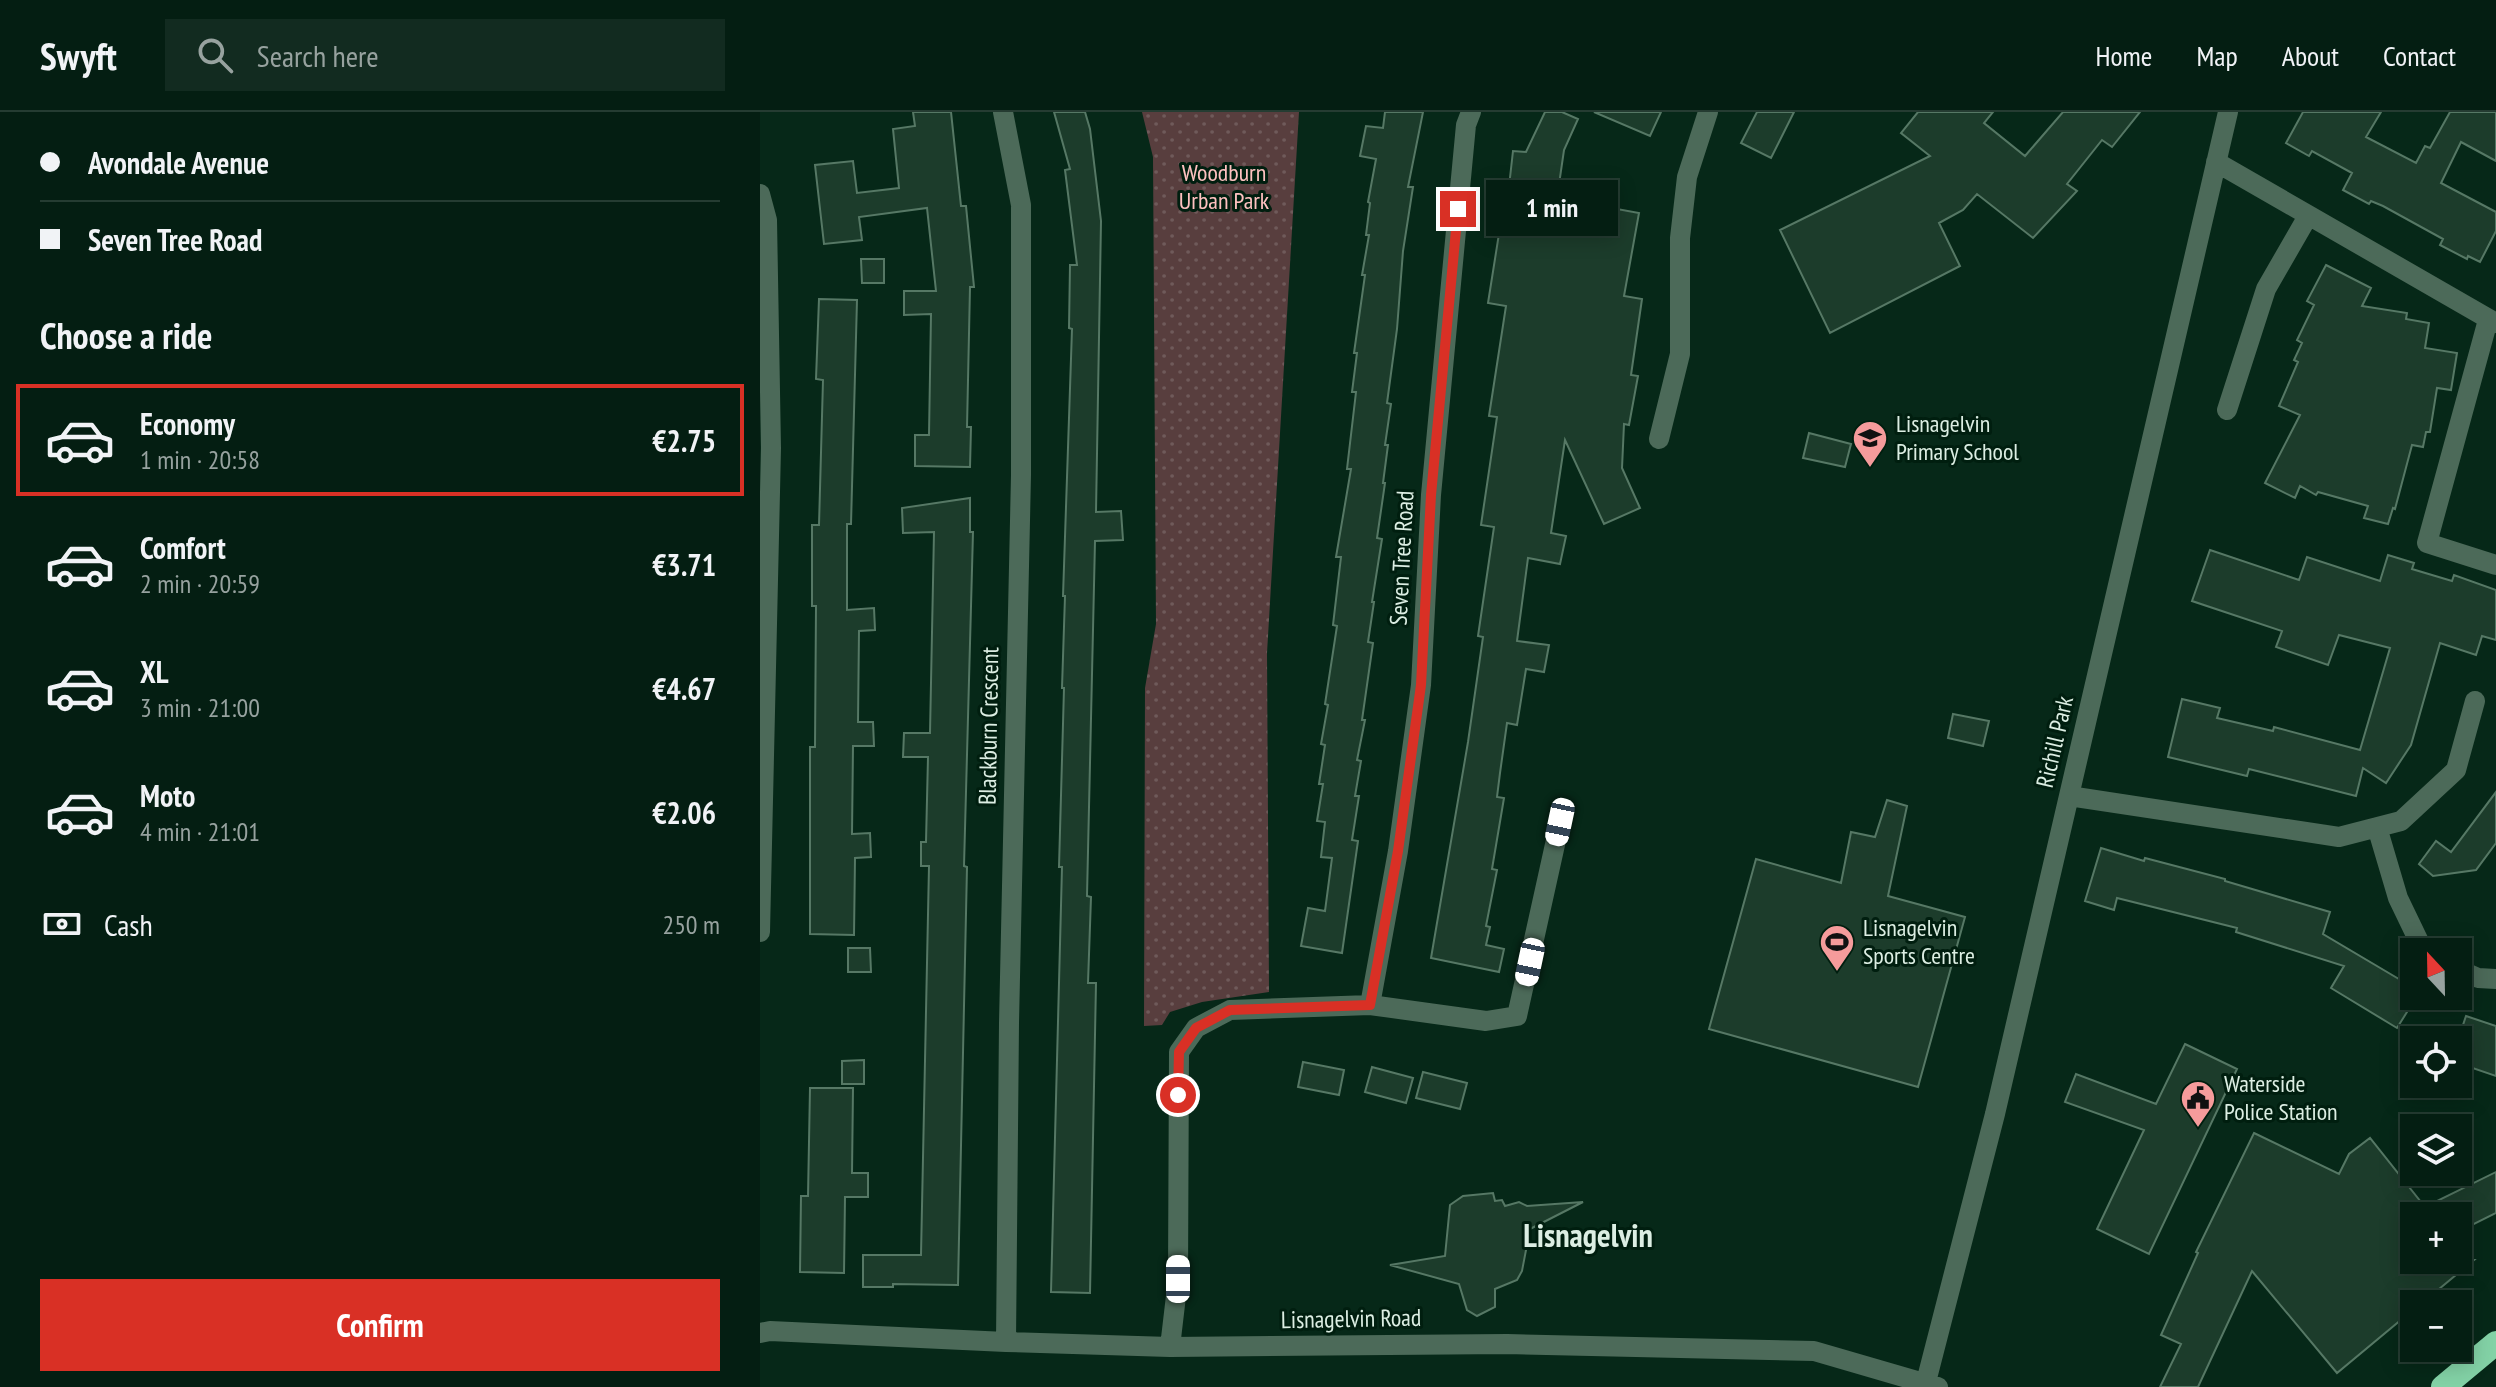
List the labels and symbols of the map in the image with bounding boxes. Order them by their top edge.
park label: Woodburn Urban Park [1179,157,1270,216]
callout: 1 min [1486,181,1618,237]
route end [1440,191,1476,227]
place label: Lisnagelvin Primary School [1896,408,2019,467]
school or university icon: Lisnagelvin Primary School [1851,419,1889,469]
street label: Seven Tree Road [1382,490,1421,626]
street label: Blackburn Crescent [972,646,1005,805]
street label: Richill Park [2029,692,2080,791]
car [1543,796,1577,848]
place label: Lisnagelvin Sports Centre [1863,912,1975,971]
sports icon: Lisnagelvin Sports Centre [1818,923,1856,973]
car [1513,936,1547,988]
north arrow [2400,938,2472,1010]
place label: Waterside Police Station [2224,1068,2338,1127]
route start [1160,1077,1196,1113]
public building icon: Waterside Police Station [2179,1079,2217,1129]
district label: Lisnagelvin [1523,1214,1653,1256]
car [1166,1255,1190,1303]
street label: Lisnagelvin Road [1281,1302,1421,1335]

